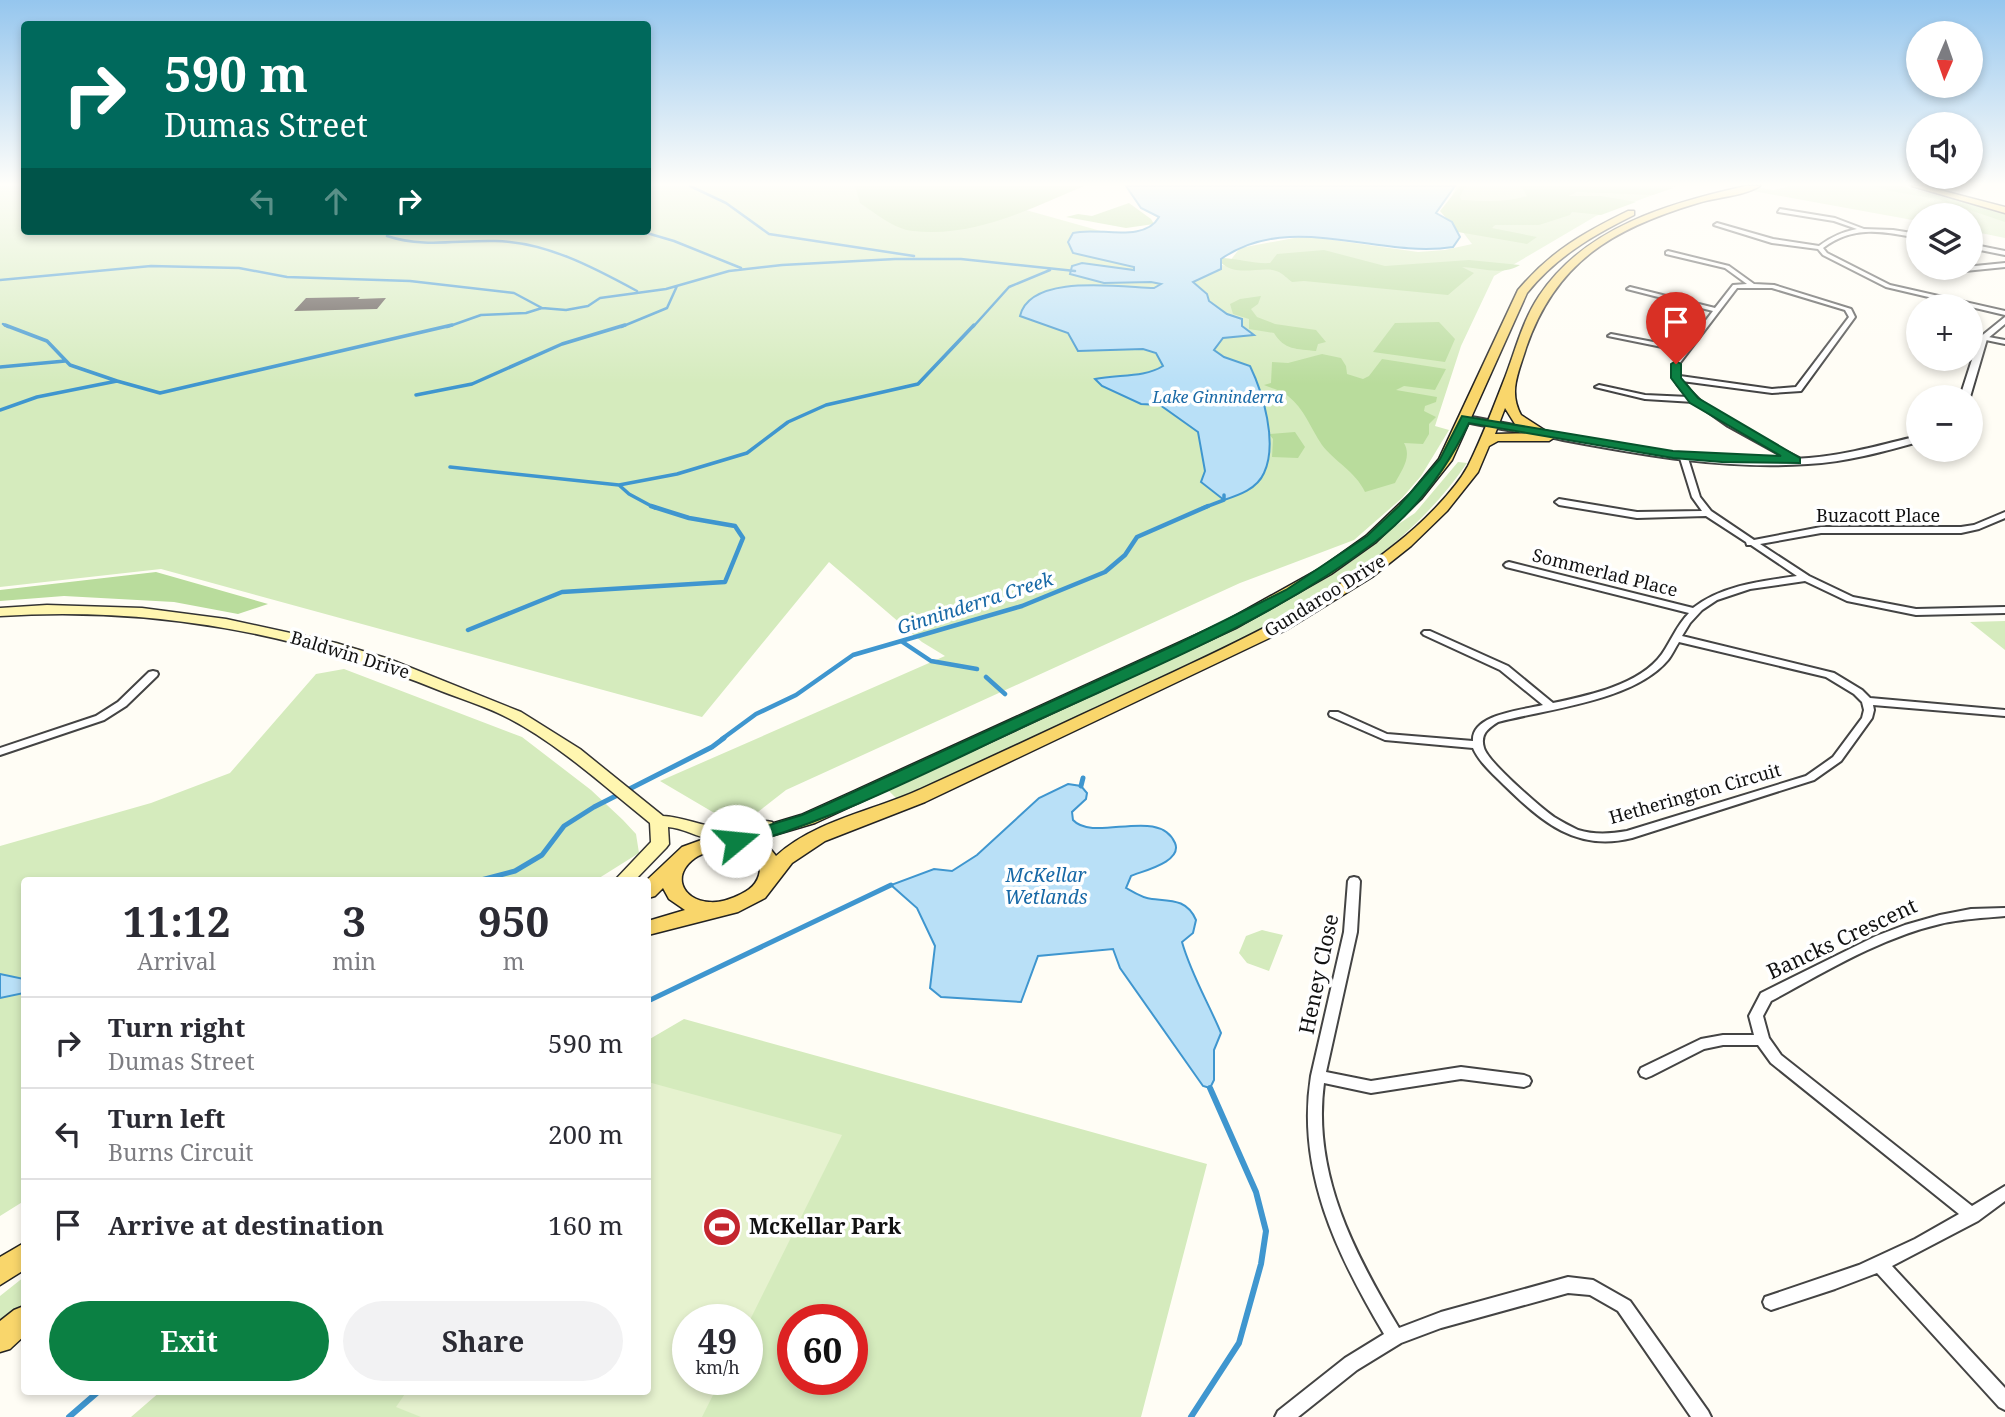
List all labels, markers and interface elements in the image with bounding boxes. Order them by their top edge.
north arrow [1906,21,1983,98]
map controls [1906,21,1983,462]
text: 590 m [164,40,308,106]
icon: right [49,49,140,140]
text: Dumas Street [164,103,368,146]
button: sound [1906,112,1983,189]
icon: left [244,182,282,220]
icon: ahead [317,182,355,220]
icon: right [390,182,428,220]
button: layers [1906,203,1983,280]
pin [1646,292,1706,364]
button: + [1906,294,1983,371]
icon: arrive [1657,303,1695,341]
button: − [1906,385,1983,462]
water label: Lake Ginninderra [1151,386,1284,408]
street label: Buzacott Place [1816,503,1940,527]
street label: Sommerlad Place [1530,542,1680,602]
street label: Gundaroo Drive [1259,548,1390,642]
water label: Ginninderra Creek [893,565,1058,641]
street label: Baldwin Drive [288,625,413,684]
street label: Hetherington Circuit [1606,757,1783,829]
position arrow [699,804,773,878]
water label: McKellar Wetlands [1004,862,1088,910]
street label: Bancks Crescent [1762,891,1921,985]
text: 11:12 [123,892,230,949]
text: 3 [342,892,366,949]
text: 950 [478,892,549,949]
street label: Heney Close [1292,911,1344,1036]
text: Arrival [137,945,216,977]
text: min [332,945,376,977]
text: m [503,945,524,977]
text: Turn right [108,1009,245,1045]
icon: right [49,1024,87,1062]
text: 590 m [548,1025,623,1061]
text: Dumas Street [108,1045,255,1077]
text: Turn left [108,1100,225,1136]
icon: left [49,1115,87,1153]
text: 200 m [548,1116,623,1152]
text: Burns Circuit [108,1136,253,1168]
icon: arrive [49,1206,87,1244]
sports icon: McKellar Park [701,1206,743,1248]
text: Arrive at destination [108,1207,384,1243]
text: 160 m [548,1207,623,1243]
place label: McKellar Park [749,1212,902,1240]
button: Exit [49,1301,329,1381]
button: Share [343,1301,623,1381]
speed limit sign: 60 [777,1304,868,1395]
text: 49 [698,1317,737,1364]
text: km/h [695,1355,740,1379]

